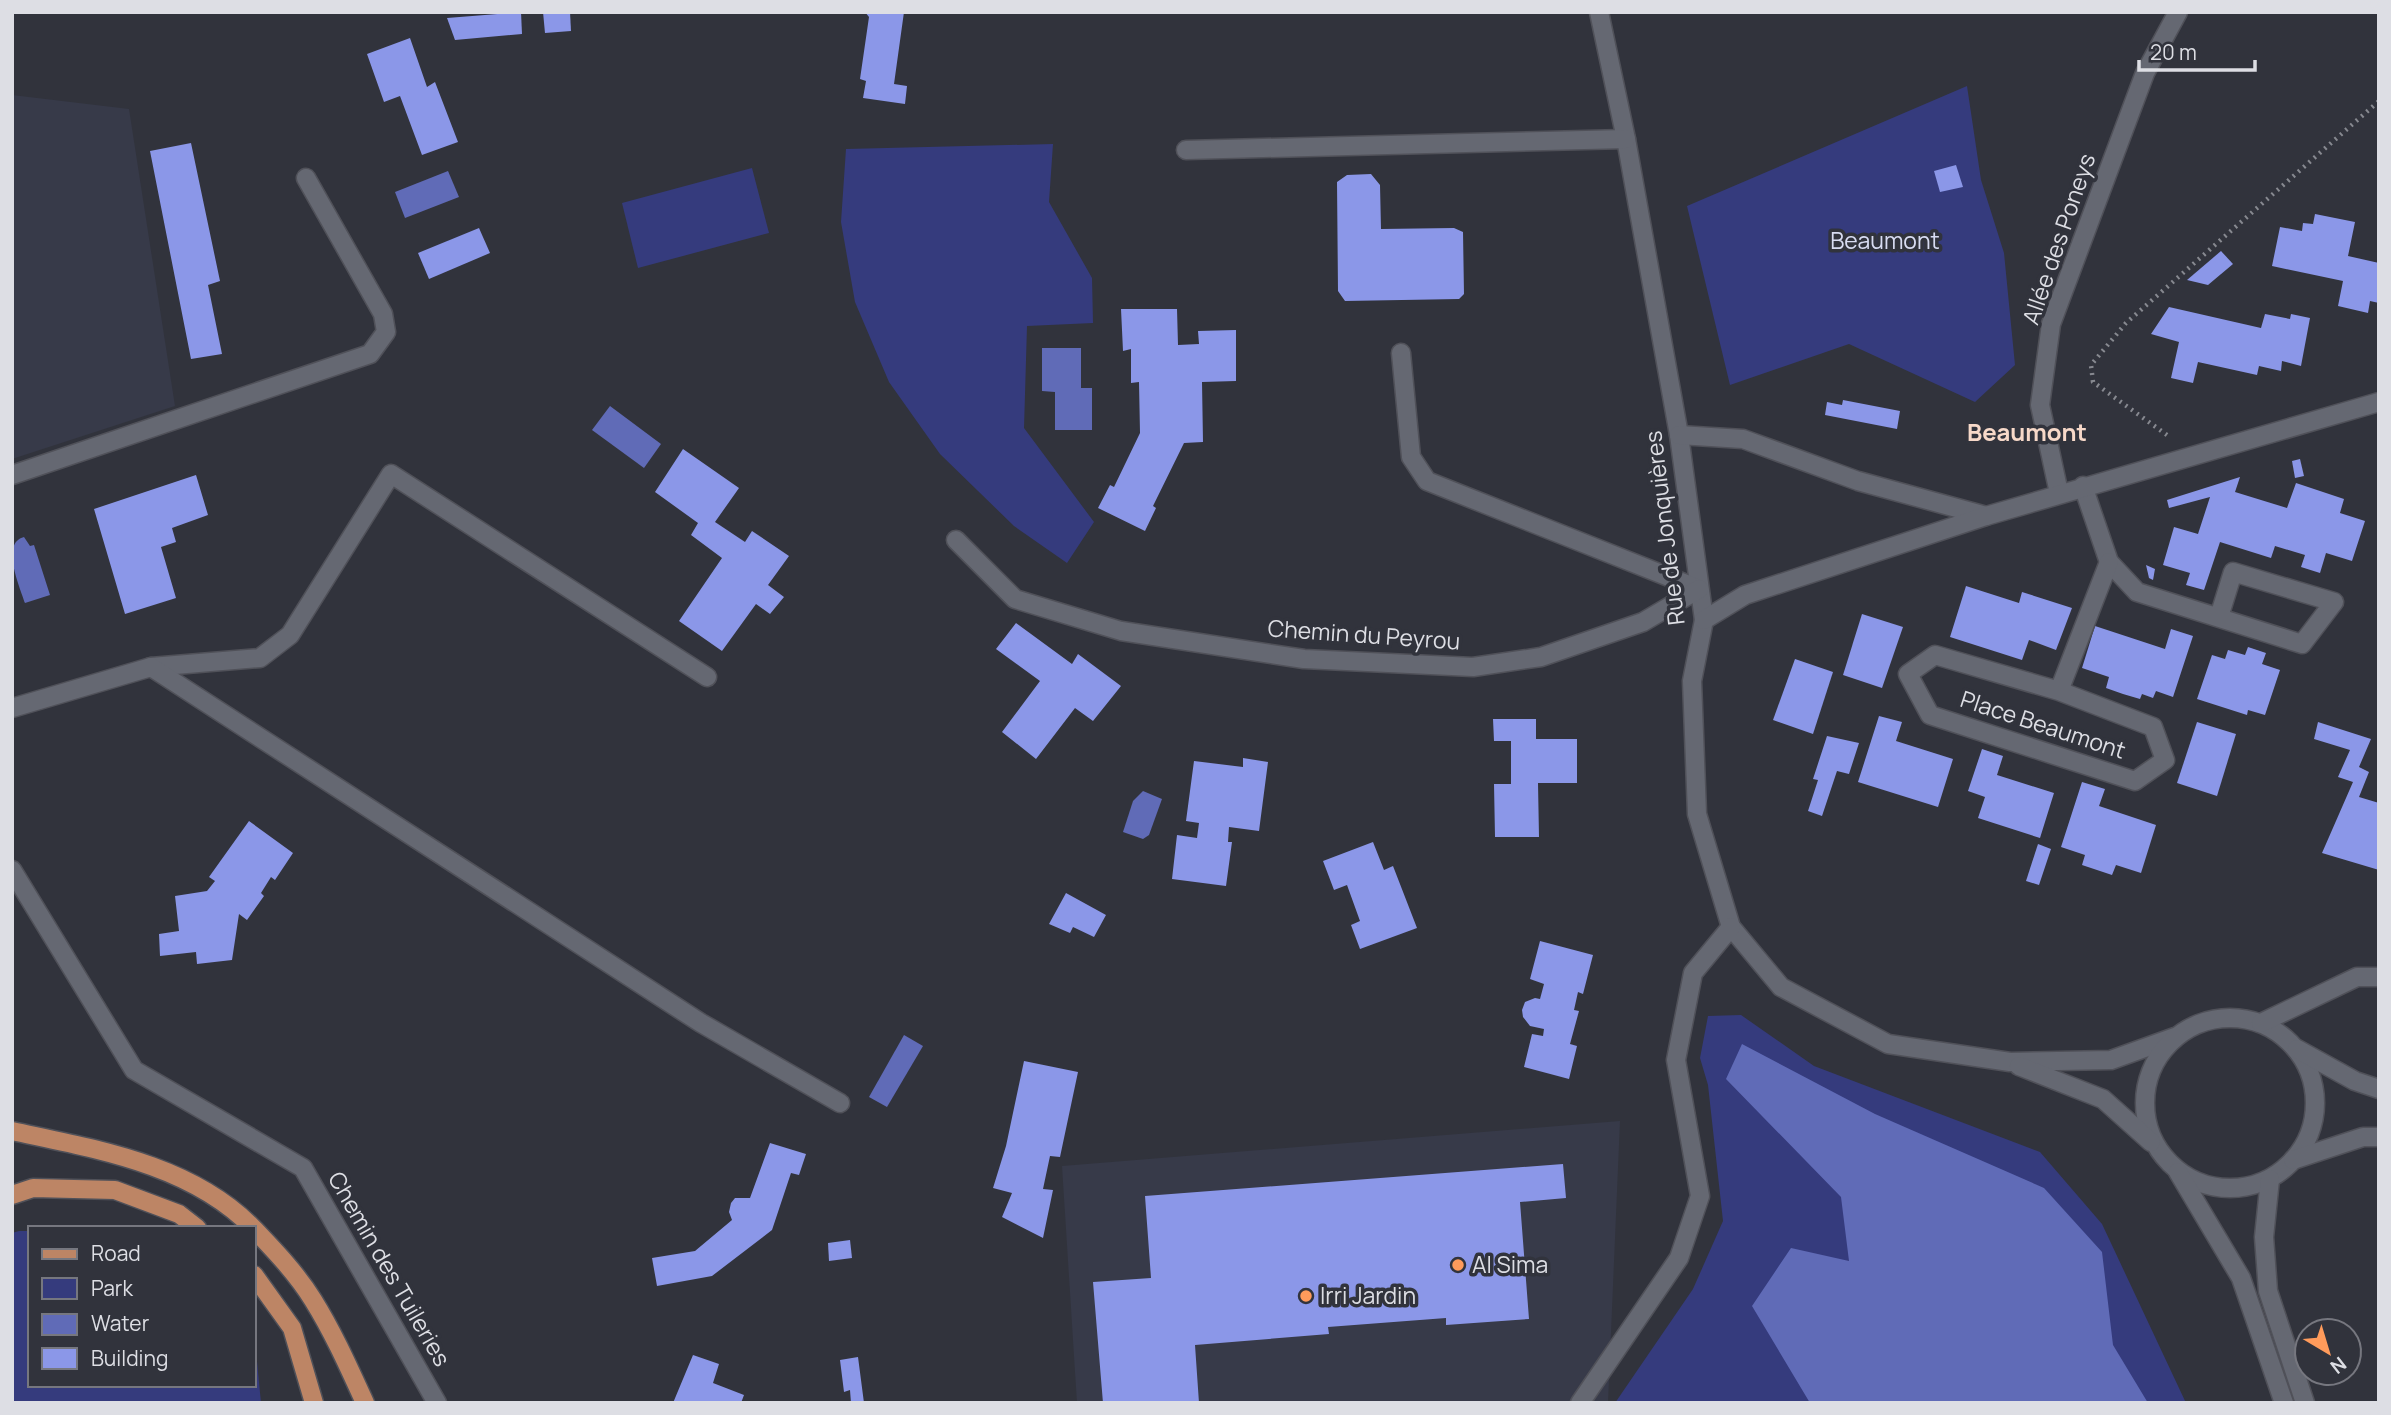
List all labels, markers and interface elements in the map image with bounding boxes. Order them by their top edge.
scale bar [2139,28,2254,72]
text: 20 m [2150,38,2197,66]
street label: Allée des Poneys [2014,149,2102,329]
park label: Beaumont [1830,224,1940,256]
district label: Beaumont [1967,415,2087,448]
street label: Rue de Jonquières [1636,429,1692,627]
street label: Chemin du Peyrou [1267,611,1461,657]
street label: Place Beaumont [1957,682,2130,766]
street label: Chemin des Tuileries [321,1165,459,1372]
legend [28,1226,256,1387]
text: Road [91,1239,141,1267]
place label: Al Sima [1472,1248,1548,1280]
marker: Al Sima [1450,1257,1466,1273]
text: Park [91,1274,133,1302]
place label: Irri Jardin [1320,1279,1416,1311]
marker: Irri Jardin [1298,1288,1314,1304]
text: Water [91,1309,150,1337]
north arrow [2293,1317,2363,1387]
text: Building [91,1344,168,1372]
text: N [2325,1351,2352,1380]

